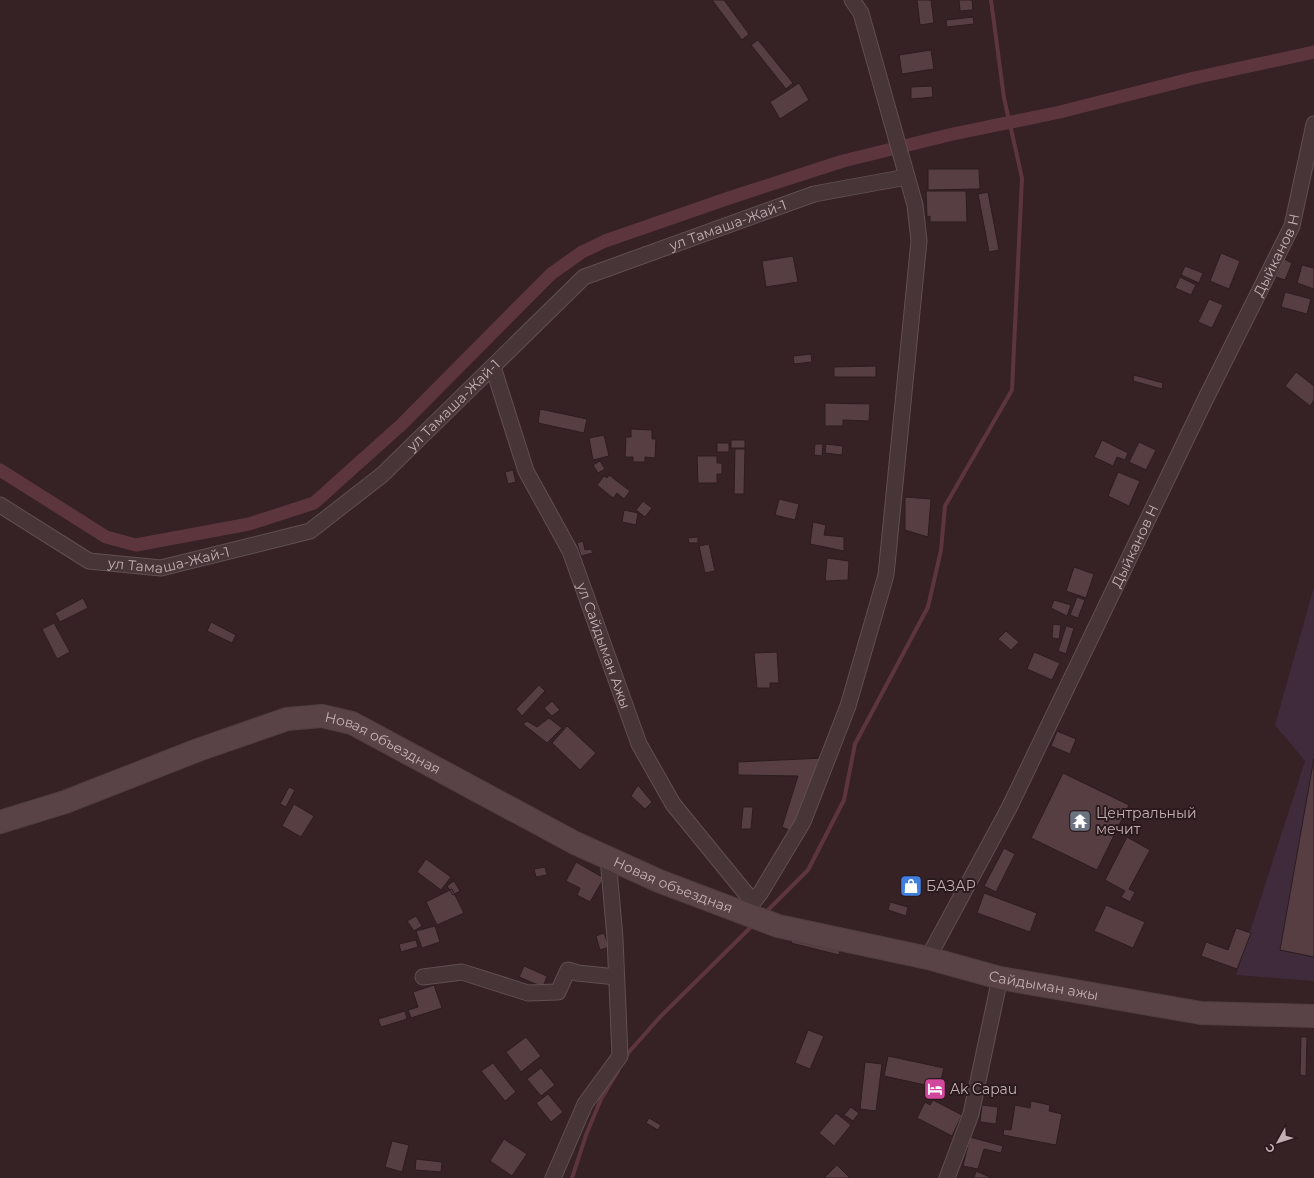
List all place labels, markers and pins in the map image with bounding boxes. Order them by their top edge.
place label: Центральный мечит [1096,804,1197,838]
temple icon: Центральный мечит [1067,808,1093,834]
shop icon: БАЗАР [898,873,924,899]
place label: БАЗАР [926,877,976,895]
hotel icon: Ak Capau [922,1076,948,1102]
place label: Ak Capau [950,1080,1017,1098]

